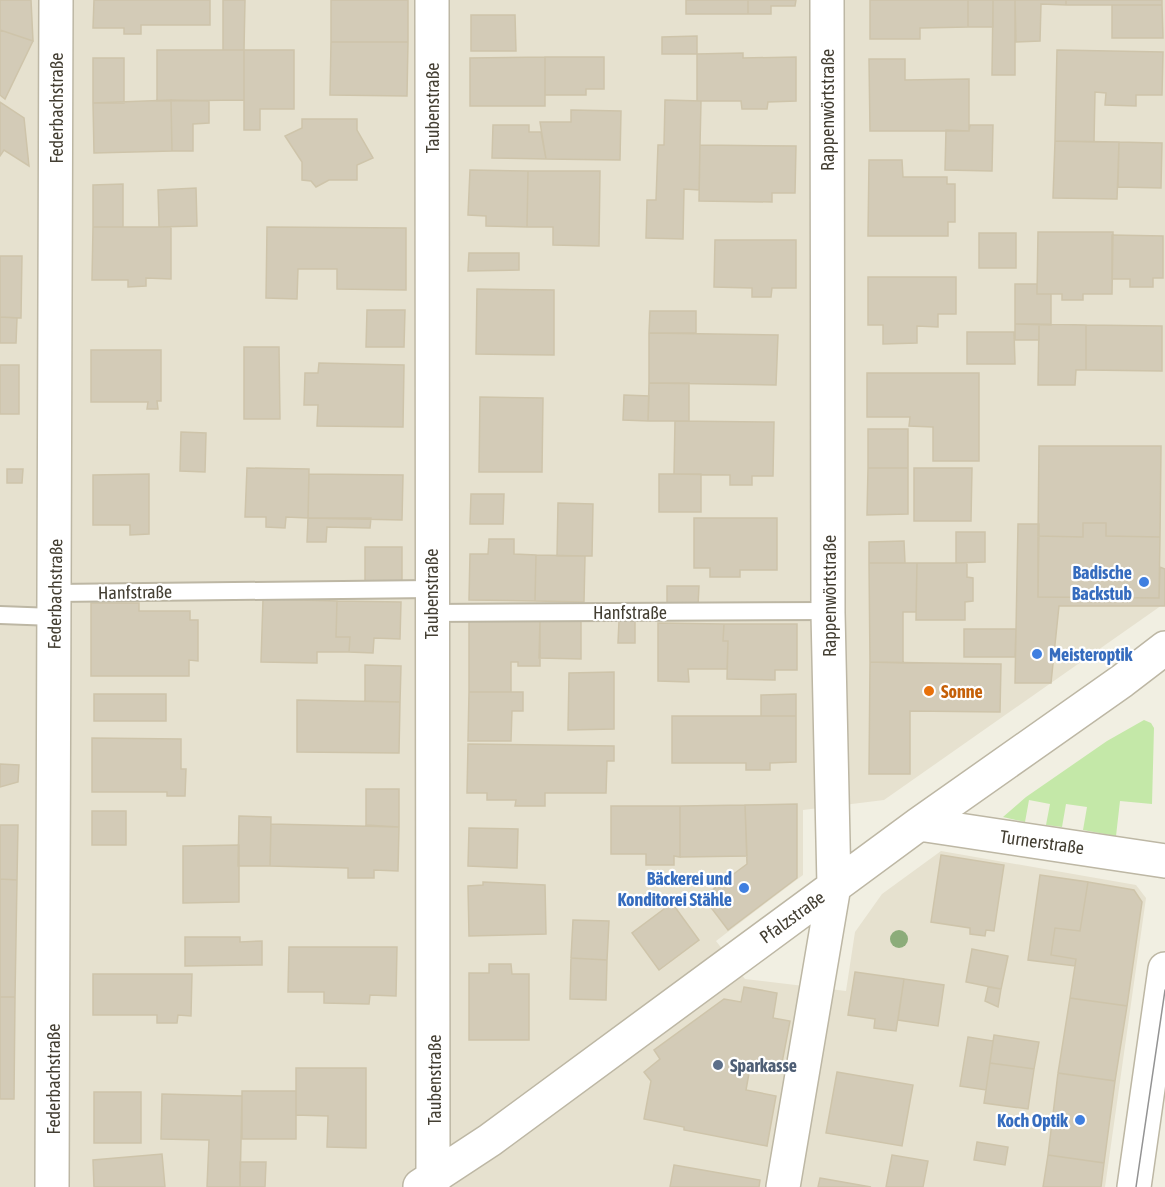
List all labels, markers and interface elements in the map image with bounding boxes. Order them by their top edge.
street label: Rappenwörtstraße [817,49,838,171]
street label: Federbachstraße [46,53,67,163]
street label: Taubenstraße [422,63,443,153]
street label: Rappenwörtstraße [819,535,840,657]
street label: Federbachstraße [44,538,66,650]
street label: Taubenstraße [421,549,442,639]
place label: Badische Backstub [1072,562,1132,604]
marker: Badische Backstub [1137,575,1151,589]
street label: Hanfstraße [98,581,172,603]
street label: Hanfstraße [593,602,667,623]
place label: Meisteroptik [1049,644,1134,665]
marker: Meisteroptik [1030,647,1044,661]
place label: Sonne [941,681,983,702]
marker: Sonne [922,684,936,698]
street label: Turnerstraße [999,826,1085,858]
place label: Bäckerei und Konditorei Stähle [618,868,732,910]
marker: Bäckerei und Konditorei Stähle [737,881,751,895]
street label: Pfalzstraße [756,886,828,948]
street label: Federbachstraße [43,1024,64,1134]
street label: Taubenstraße [424,1035,445,1125]
place label: Sparkasse [730,1055,797,1076]
marker: Sparkasse [711,1058,725,1072]
place label: Koch Optik [997,1110,1069,1131]
marker: Koch Optik [1073,1113,1087,1127]

